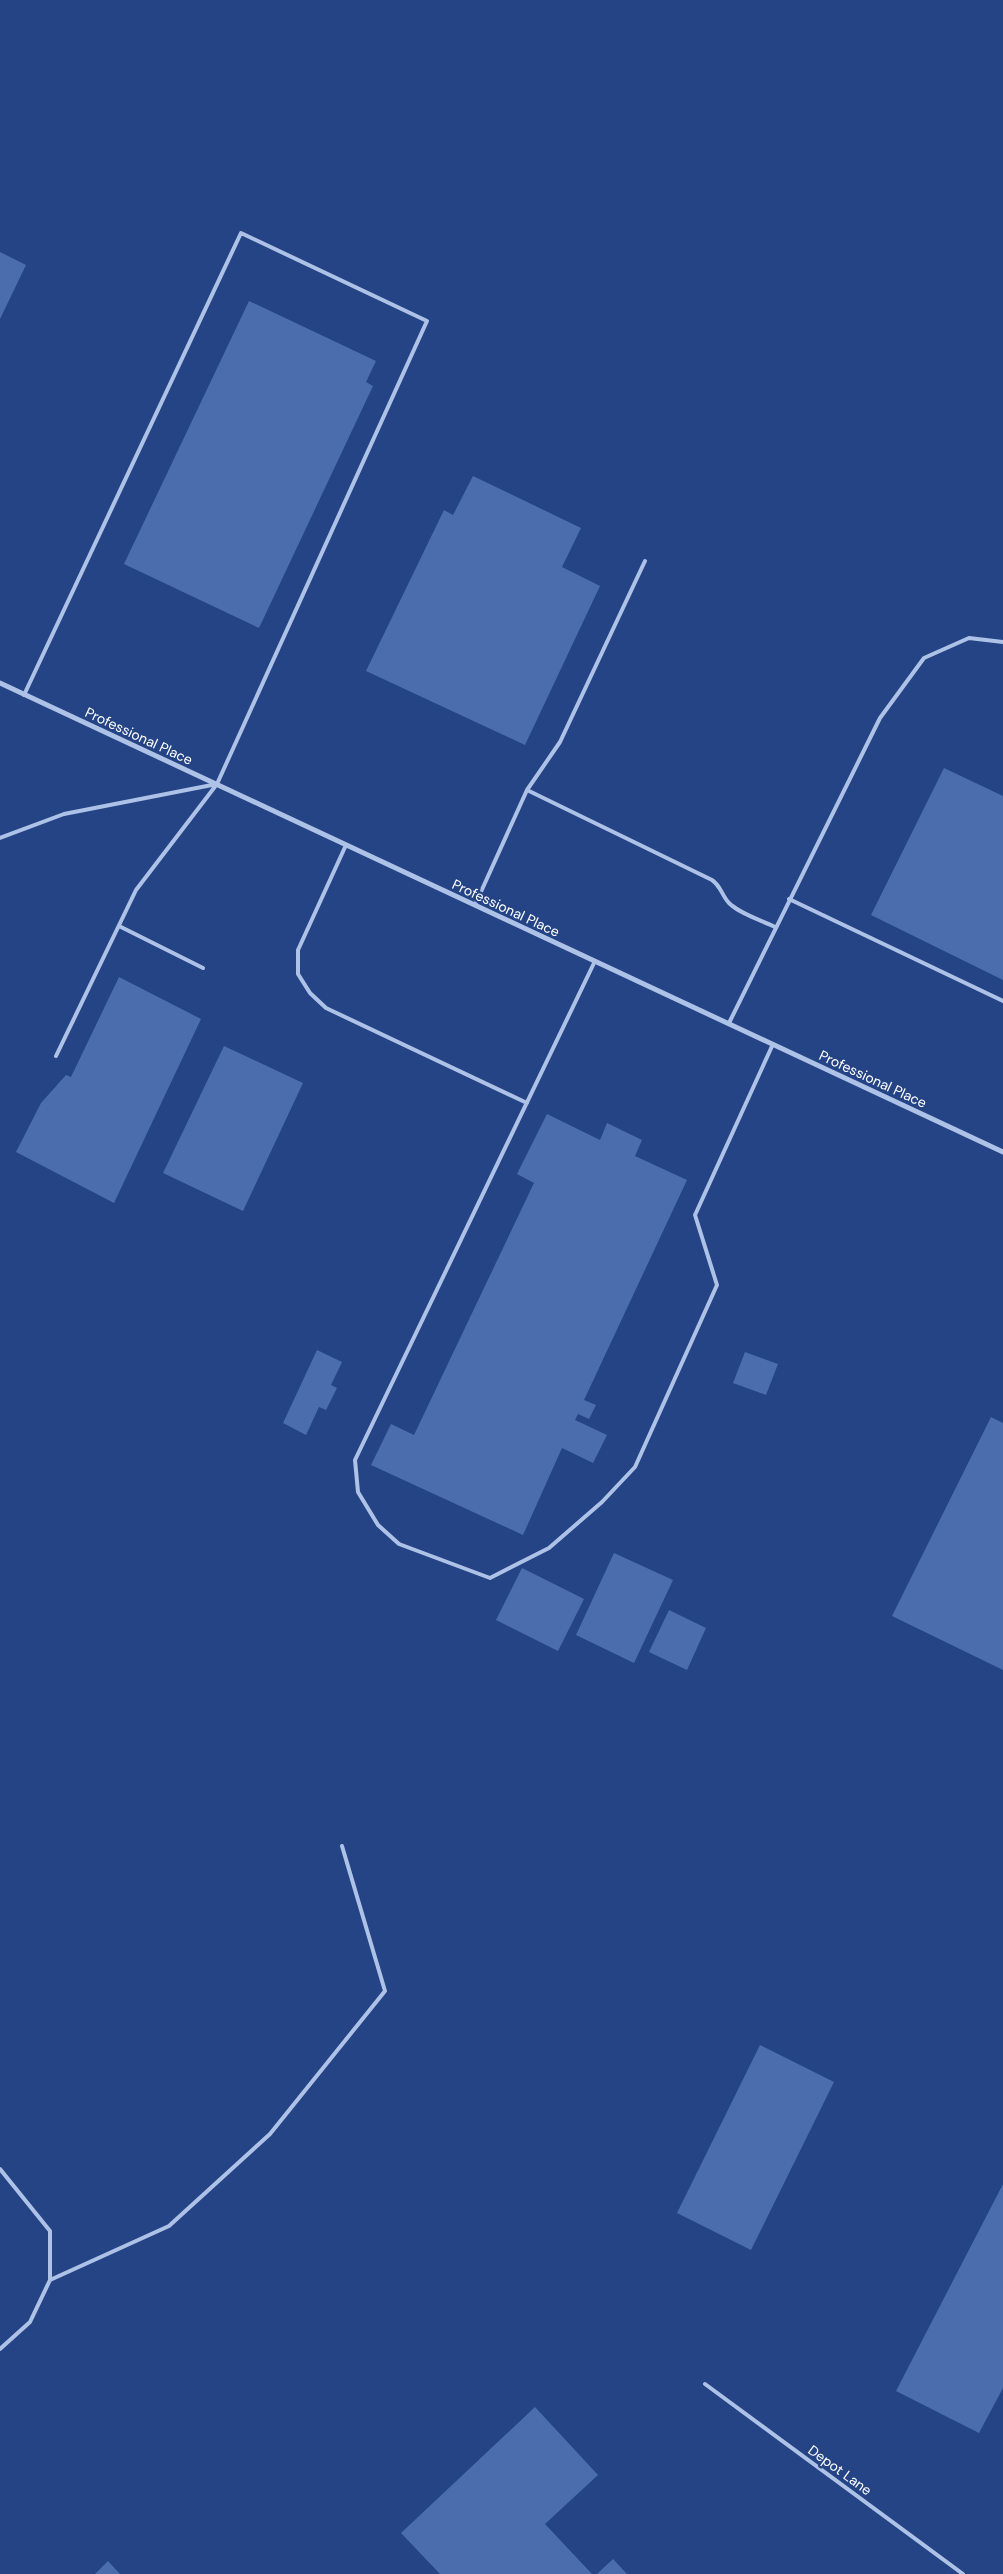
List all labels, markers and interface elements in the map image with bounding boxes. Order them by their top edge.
street label: Professional Place [82,703,196,769]
street label: Professional Place [449,875,563,941]
street label: Professional Place [816,1046,930,1112]
street label: Depot Lane [805,2441,875,2499]

